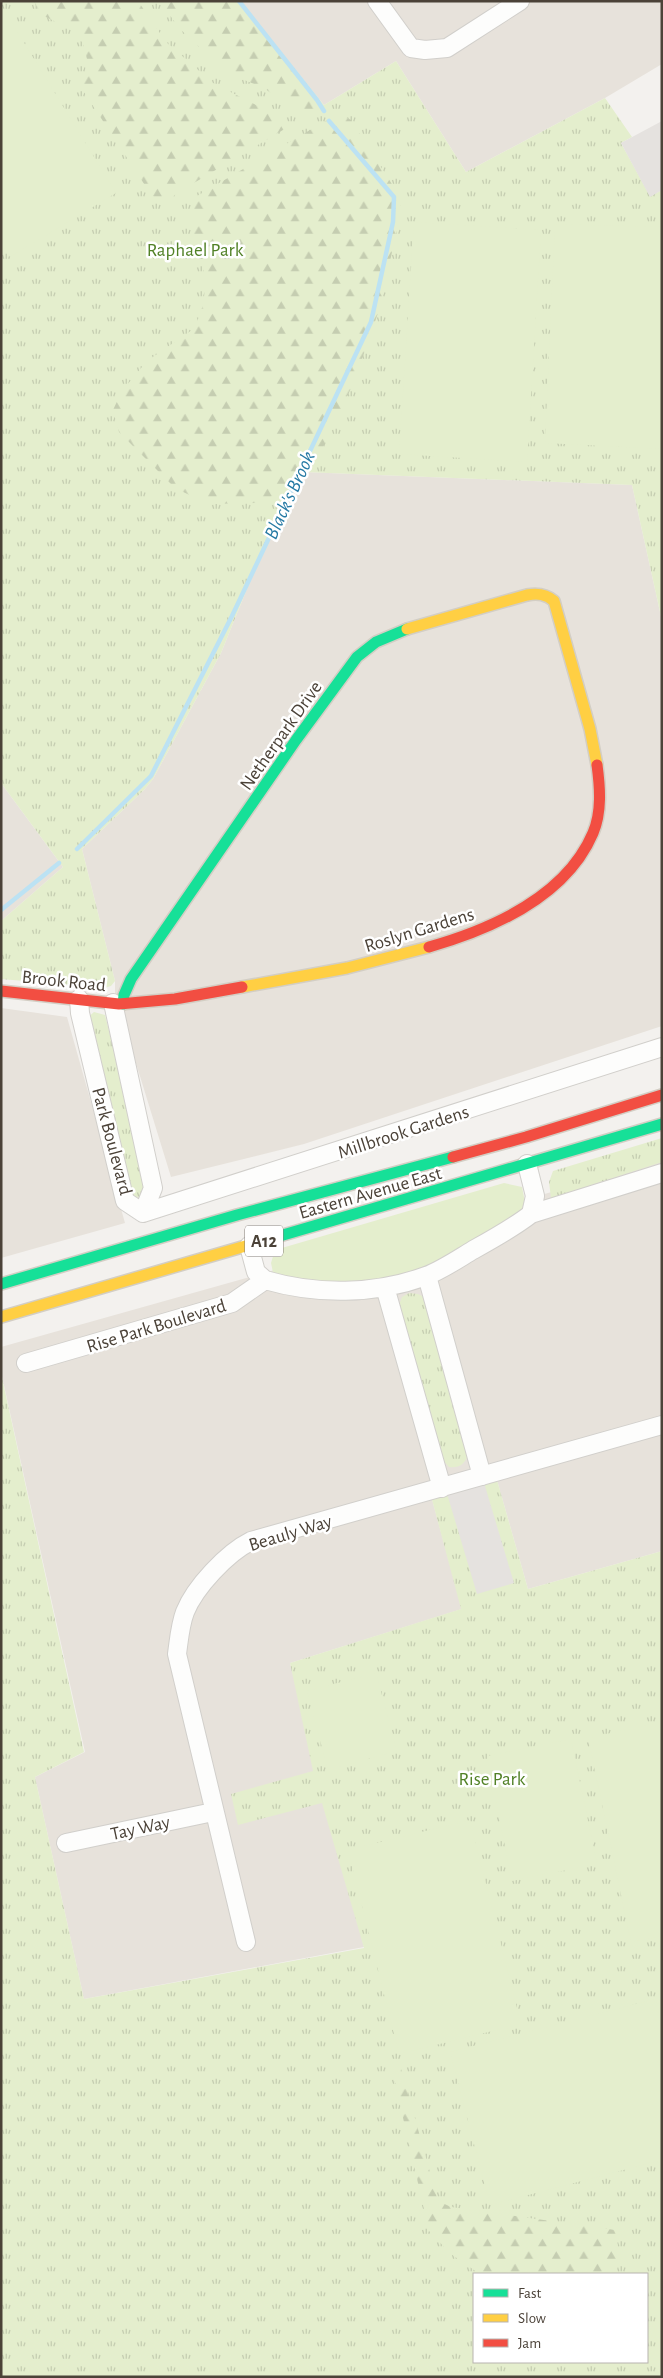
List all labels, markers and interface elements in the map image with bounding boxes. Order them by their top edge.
park label: Raphael Park [147,241,244,260]
water label: Black's Brook [261,448,319,542]
street label: Netherpark Drive [237,678,326,794]
street label: Roslyn Gardens [362,905,476,956]
street label: Brook Road [21,968,107,995]
street label: Park Boulevard [88,1085,135,1197]
street label: Millbrook Gardens [336,1102,471,1163]
street label: Eastern Avenue East [297,1164,444,1223]
road number: A12 [245,1226,283,1256]
street label: Rise Park Boulevard [84,1296,229,1357]
street label: Beauly Way [247,1512,334,1555]
park label: Rise Park [459,1770,526,1789]
street label: Tay Way [109,1813,172,1844]
legend [473,2273,648,2363]
text: Fast [518,2286,542,2301]
text: Slow [518,2311,546,2326]
text: Jam [518,2336,541,2351]

